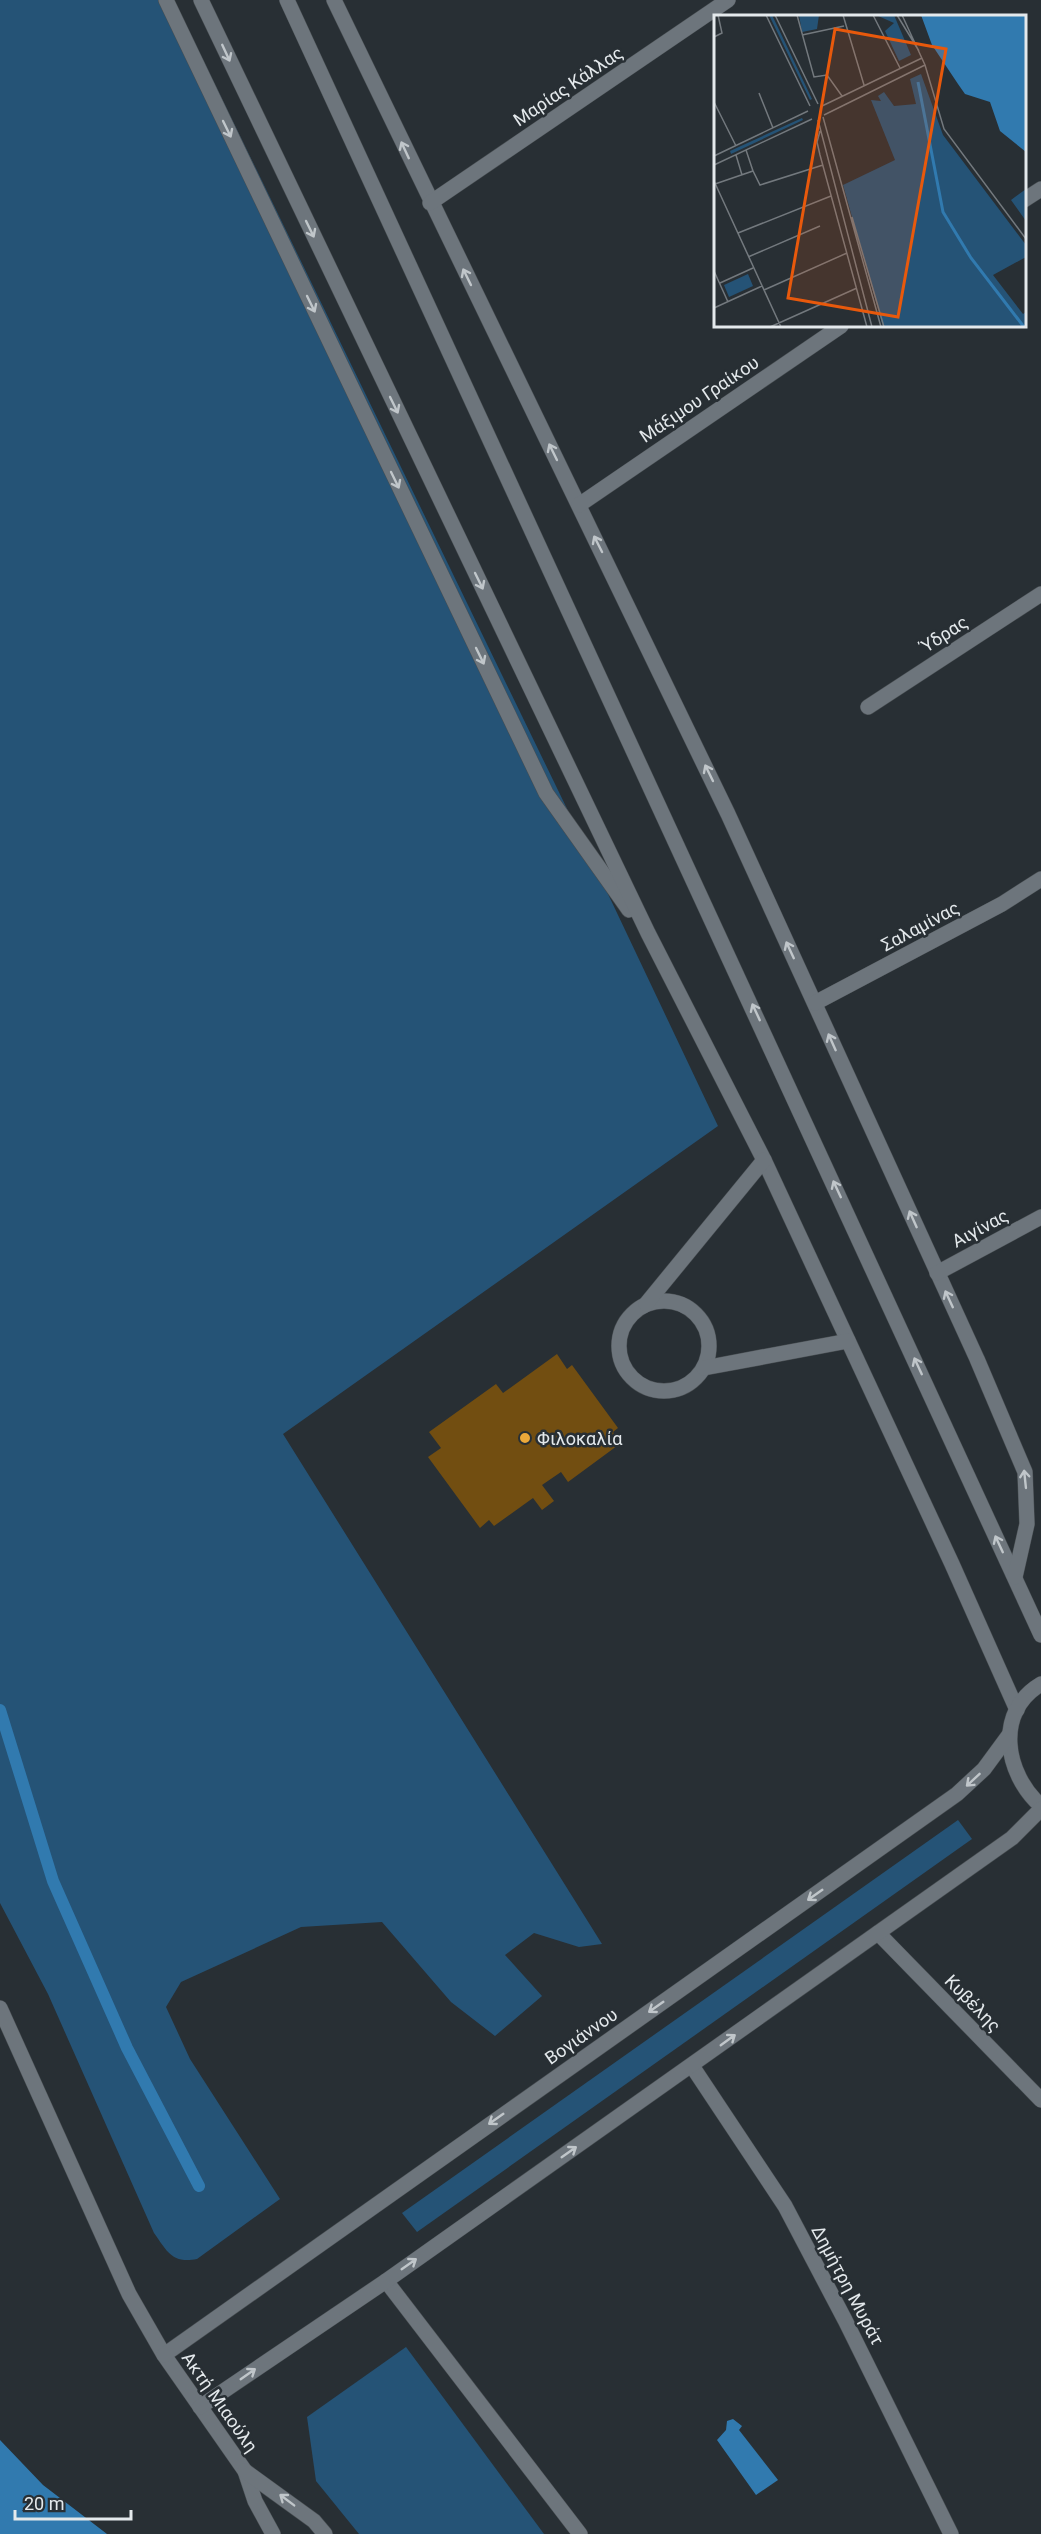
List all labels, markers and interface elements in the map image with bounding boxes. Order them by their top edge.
inset map [714,15,1026,327]
street label: Μαρίας Κάλλας [509,42,627,130]
one-way arrow [221,44,232,62]
one-way arrow [222,119,234,137]
one-way arrow [399,142,411,160]
one-way arrow [304,220,316,238]
one-way arrow [460,269,472,287]
one-way arrow [306,295,318,313]
street label: Μάξιμου Γραίκου [635,351,763,447]
one-way arrow [389,396,401,414]
one-way arrow [547,444,558,462]
one-way arrow [390,471,402,489]
one-way arrow [592,535,604,553]
one-way arrow [473,571,485,589]
street label: Ύδρας [915,611,971,658]
one-way arrow [475,647,487,665]
one-way arrow [702,765,714,783]
street label: Σαλαμίνας [877,897,963,955]
one-way arrow [784,942,796,960]
one-way arrow [749,1004,761,1022]
one-way arrow [826,1033,838,1051]
one-way arrow [831,1181,842,1199]
street label: Αιγίνας [948,1205,1012,1251]
one-way arrow [907,1211,918,1229]
one-way arrow [943,1291,955,1309]
one-way arrow [912,1358,924,1376]
place label: Φιλοκαλία [537,1428,623,1449]
marker: Φιλοκαλία [518,1431,532,1445]
one-way arrow [1019,1469,1030,1489]
one-way arrow [993,1535,1005,1553]
one-way arrow [965,1773,980,1787]
one-way arrow [808,1888,824,1901]
street label: Κυβέλης [941,1970,1005,2036]
one-way arrow [648,2001,664,2013]
street label: Βογιάννου [541,2003,621,2069]
one-way arrow [720,2034,736,2046]
one-way arrow [489,2113,505,2125]
one-way arrow [560,2146,577,2158]
street label: Δημήτρη Μυράτ [808,2221,888,2349]
one-way arrow [401,2258,417,2270]
street label: Ακτή Μιαούλη [178,2348,262,2456]
one-way arrow [239,2368,256,2380]
scale bar [15,2483,130,2521]
text: 20 m [24,2493,64,2514]
one-way arrow [279,2494,295,2507]

